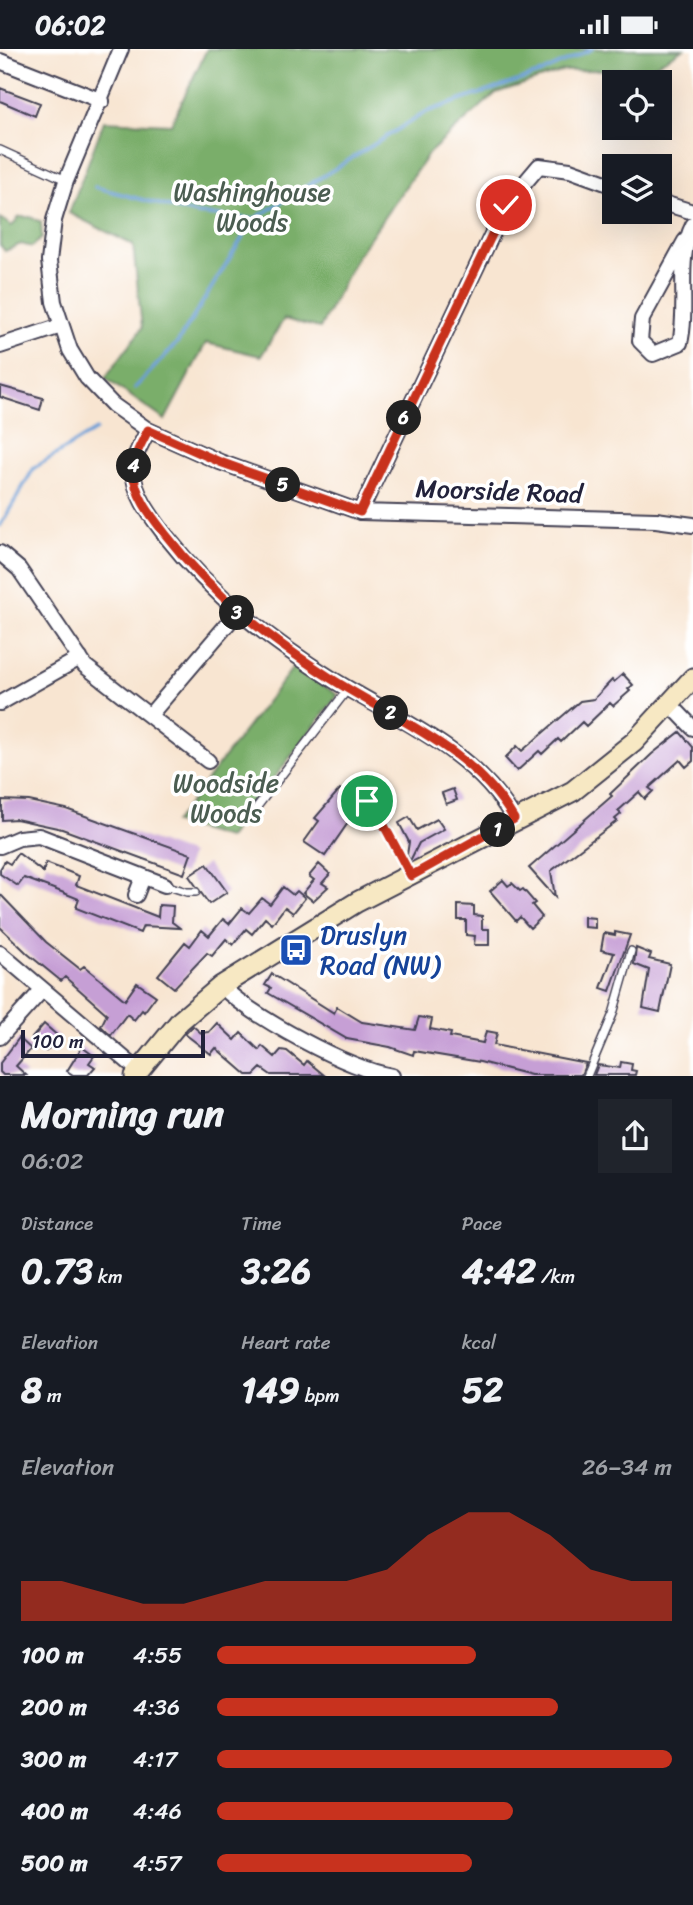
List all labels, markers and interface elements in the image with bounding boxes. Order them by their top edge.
text: 06:02 [35,2,106,48]
map controls [602,70,672,224]
button: locate [602,70,672,140]
button: layers [602,154,672,224]
park label: Washinghouse Woods [173,169,331,245]
pin [476,175,536,235]
icon: check [487,186,525,224]
pin: 6 [386,401,422,435]
text: 6 [398,401,409,434]
pin: 4 [116,449,152,483]
text: 4 [128,449,139,482]
street label: Moorside Road [415,465,586,517]
pin: 5 [266,467,300,502]
text: 5 [277,468,288,501]
pin: 3 [219,595,254,631]
text: 3 [231,596,242,629]
pin: 2 [374,695,408,731]
text: 2 [385,696,396,729]
park label: Woodside Woods [173,760,279,836]
pin [337,771,397,831]
icon: arrive [348,782,386,820]
pin: 1 [480,813,516,847]
text: 1 [493,813,502,846]
place label: Druslyn Road (NW) [320,912,442,988]
bus stop icon: Druslyn Road (NW) [277,931,315,969]
text: 100 m [32,1025,84,1058]
scale bar [21,1027,205,1058]
text: Morning run [21,1081,224,1148]
button: share [598,1099,672,1173]
text: 06:02 [21,1141,83,1182]
text: Distance [21,1207,93,1240]
text: Time [241,1207,282,1240]
text: Pace [462,1207,502,1240]
text: 0.73 [21,1240,93,1302]
text: 3:26 [241,1240,311,1302]
text: 4:42 [462,1240,536,1302]
text: km [93,1260,123,1293]
text: /km [536,1260,575,1293]
text: Elevation [21,1326,98,1359]
text: Heart rate [241,1326,331,1359]
text: kcal [462,1326,496,1359]
text: 8 [21,1359,42,1421]
text: 149 [241,1359,300,1421]
text: 52 [462,1359,503,1421]
text: m [42,1379,62,1412]
text: bpm [300,1379,340,1412]
text: Elevation [21,1447,114,1488]
text: 26–34 m [582,1447,672,1488]
text: 100 m [21,1635,84,1676]
text: 4:55 [133,1635,182,1676]
text: 200 m [21,1687,87,1728]
text: 4:36 [133,1687,180,1728]
text: 300 m [21,1739,86,1780]
text: 4:17 [133,1739,177,1780]
text: 400 m [21,1791,88,1832]
text: 4:46 [133,1791,182,1832]
text: 500 m [21,1843,88,1884]
text: 4:57 [133,1843,182,1884]

